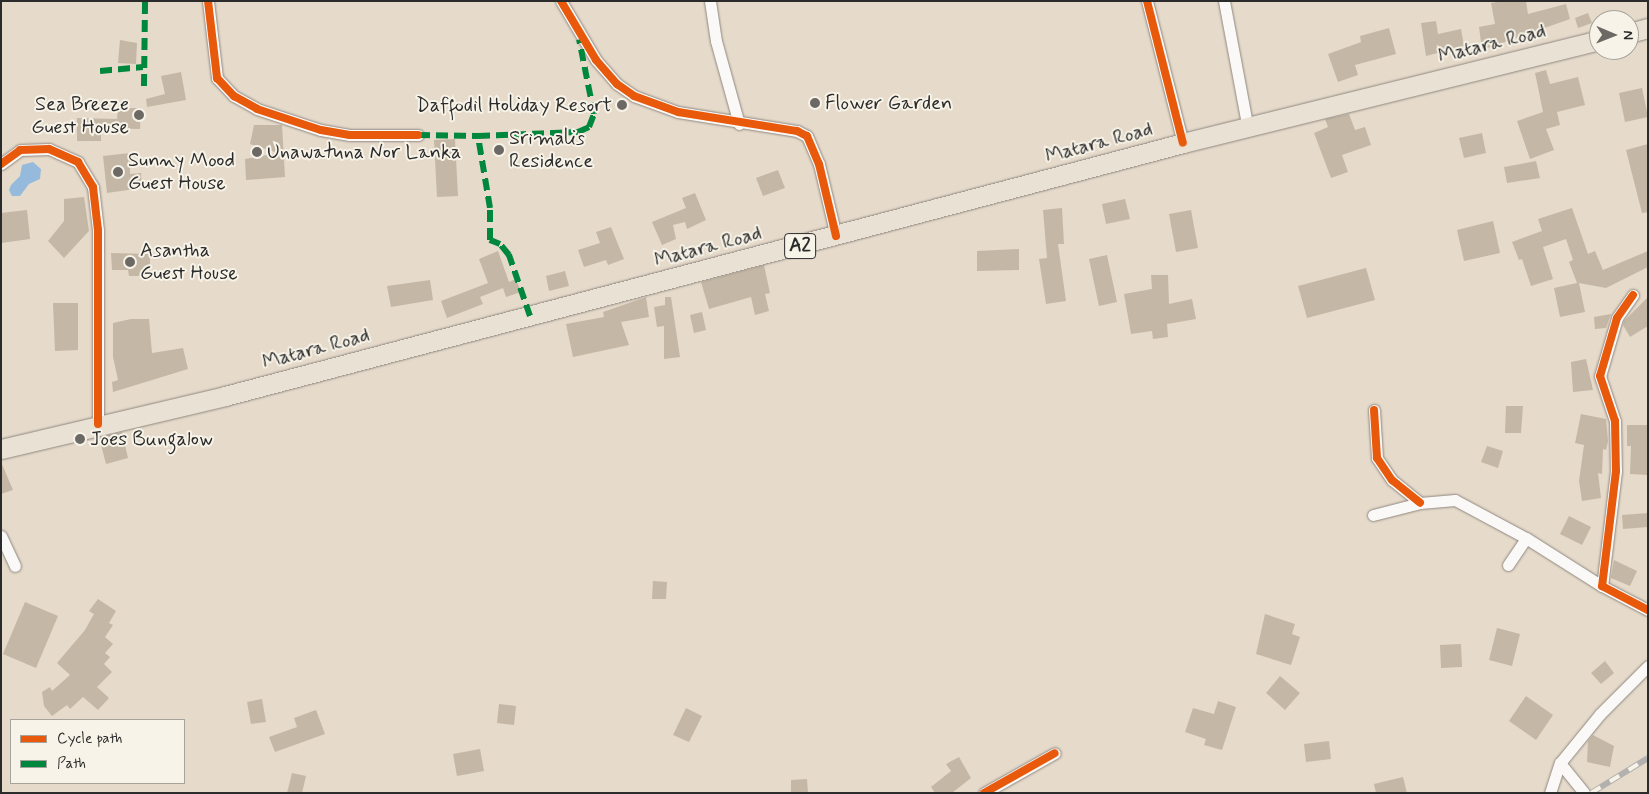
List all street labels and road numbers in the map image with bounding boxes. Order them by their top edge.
street label: Matara Road [1436,19,1548,69]
street label: Matara Road [1043,117,1155,169]
street label: Matara Road [652,221,764,273]
road number: A2 [784,230,816,262]
street label: Matara Road [260,323,372,375]

